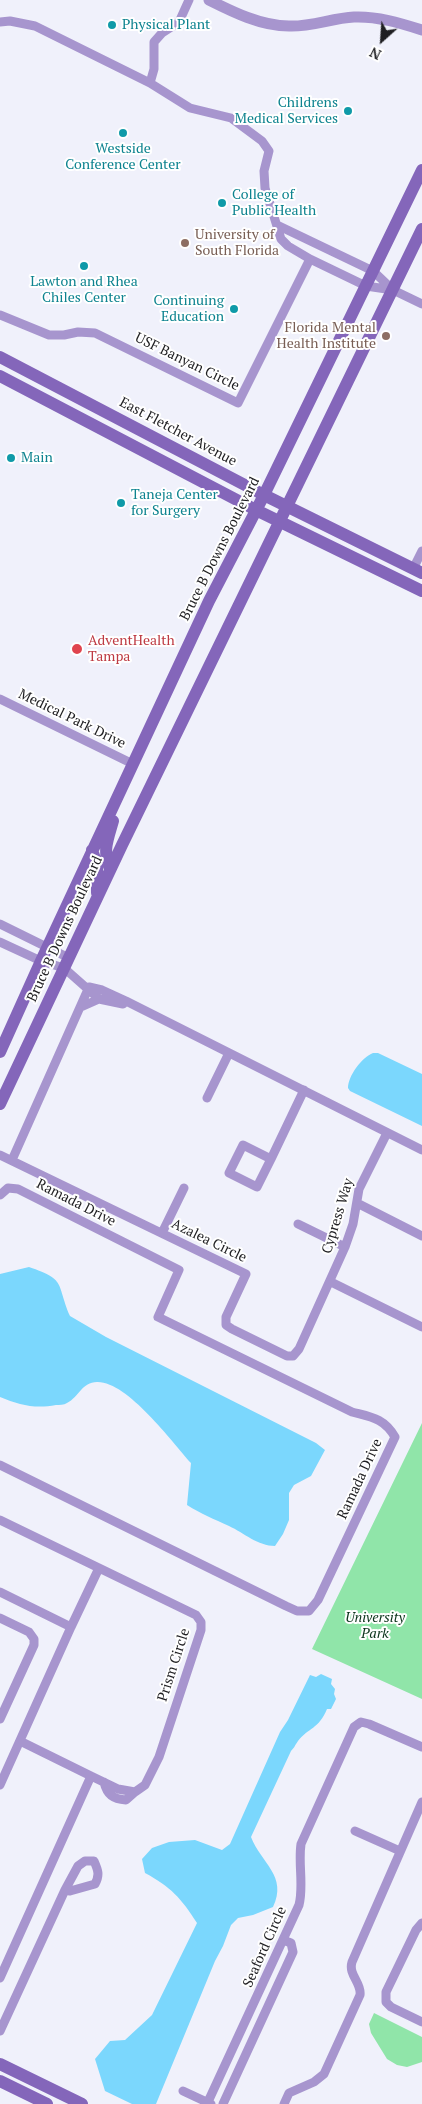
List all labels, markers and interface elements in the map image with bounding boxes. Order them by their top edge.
north arrow [357,15,407,65]
place label: Physical Plant [122,17,210,33]
marker: Physical Plant [106,19,118,31]
text: N [366,43,384,65]
place label: Childrens Medical Services [235,95,338,128]
marker: Childrens Medical Services [342,105,354,117]
marker: Westside Conference Center [117,127,129,139]
place label: Westside Conference Center [65,141,181,174]
place label: College of Public Health [232,187,316,220]
marker: College of Public Health [216,197,228,209]
place label: University of South Florida [195,227,279,260]
marker: University of South Florida [179,237,191,249]
marker: Lawton and Rhea Chiles Center [78,260,90,272]
place label: Lawton and Rhea Chiles Center [30,274,138,306]
place label: Continuing Education [154,293,224,326]
marker: Continuing Education [228,303,240,315]
place label: Florida Mental Health Institute [276,320,376,352]
street label: USF Banyan Circle [132,329,242,395]
marker: Florida Mental Health Institute [380,330,392,342]
street label: East Fletcher Avenue [117,394,239,470]
place label: Main [21,450,53,466]
marker: Main [5,452,17,464]
street label: Bruce B Downs Boulevard [176,474,264,624]
place label: Taneja Center for Surgery [131,487,218,520]
marker: Taneja Center for Surgery [115,497,127,509]
place label: AdventHealth Tampa [88,633,175,666]
marker: AdventHealth Tampa [70,642,84,656]
street label: Medical Park Drive [16,686,128,752]
street label: Bruce B Downs Boulevard [24,853,106,1005]
street label: Ramada Drive [34,1176,118,1230]
street label: Cypress Way [319,1176,357,1256]
street label: Azalea Circle [169,1216,249,1266]
street label: Ramada Drive [334,1436,386,1522]
park label: University Park [345,1610,405,1642]
street label: Prism Circle [154,1626,194,1704]
street label: Seaford Circle [240,1904,290,1990]

